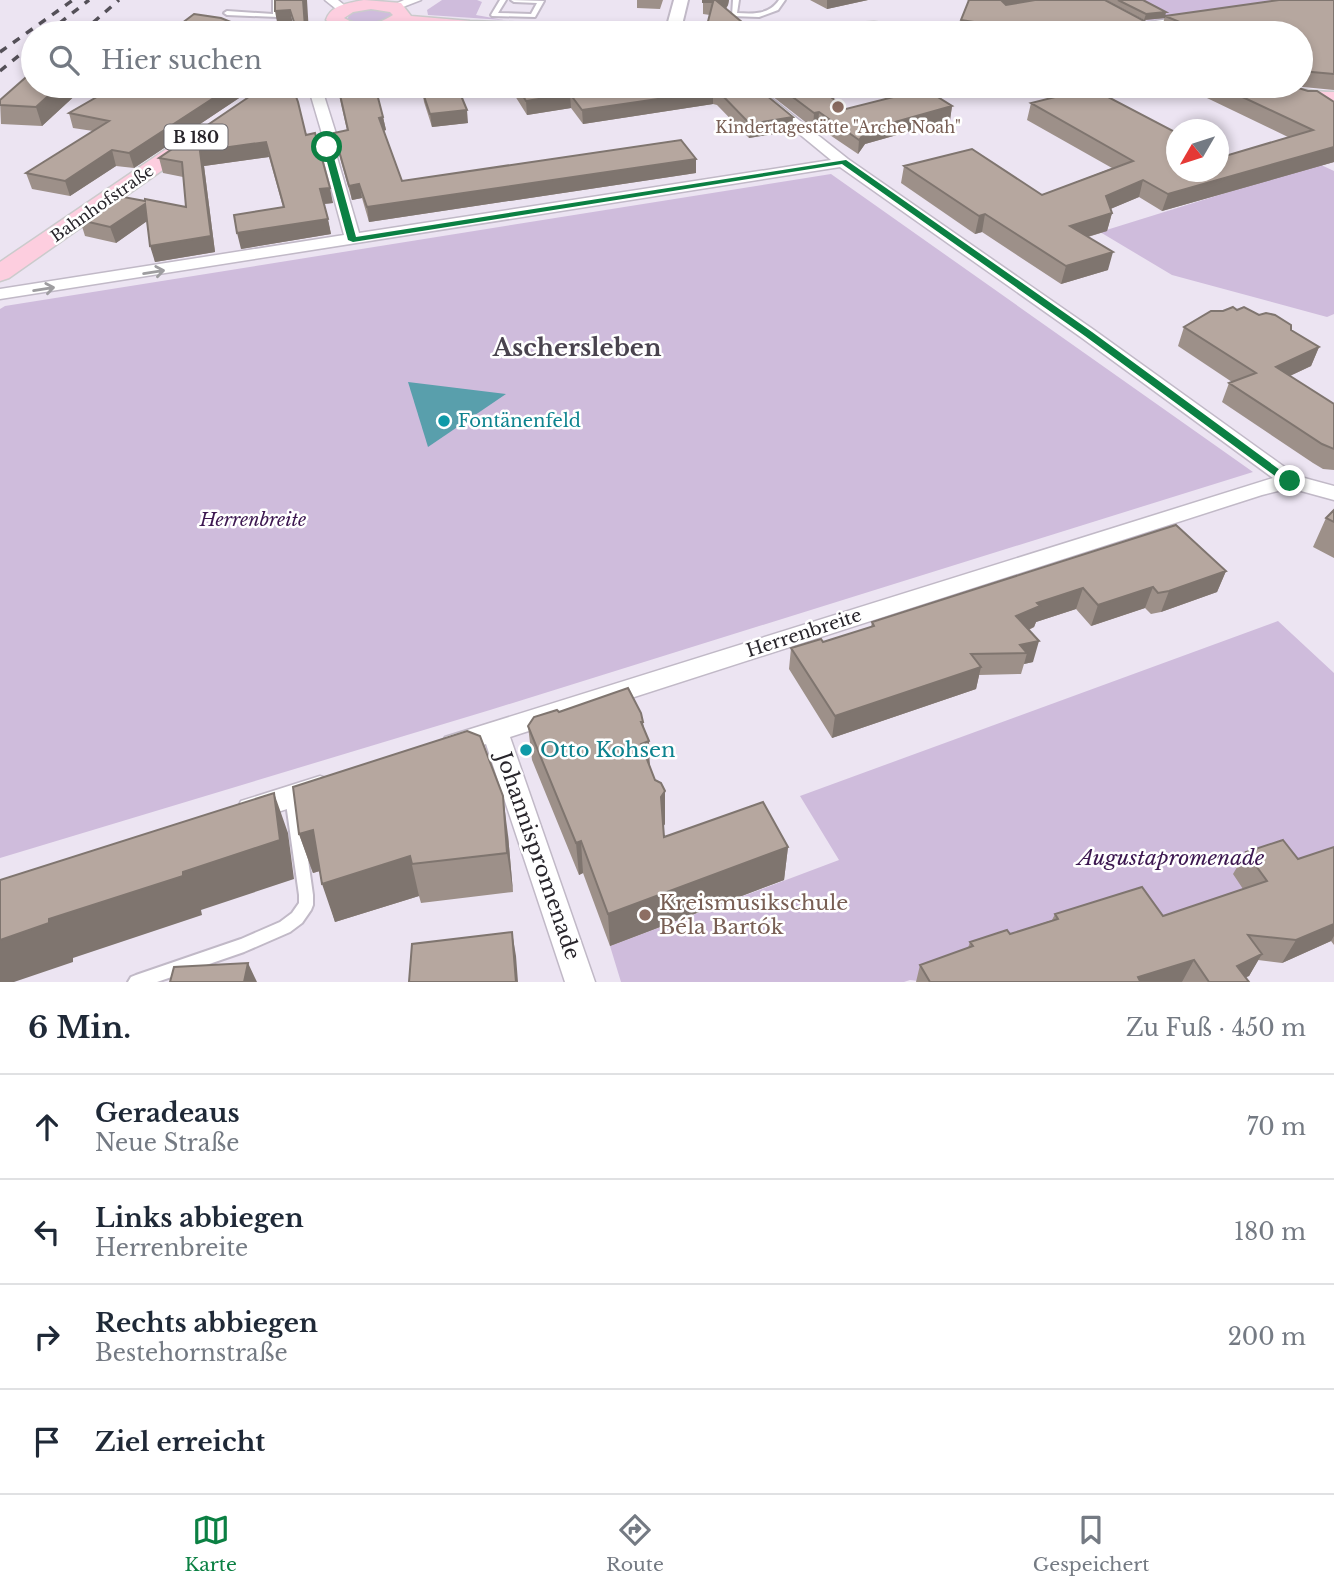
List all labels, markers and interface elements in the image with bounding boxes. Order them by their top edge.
search box [21,21,1313,98]
icon: search [45,41,83,79]
text: Hier suchen [101,44,262,76]
marker: Kindertagestätte "Arche Noah" [830,99,846,115]
place label: Kindertagestätte "Arche Noah" [715,117,961,137]
north arrow [1166,119,1229,182]
road number: B 180 [164,125,228,150]
route start [311,131,342,162]
street label: Bahnhofstraße [47,160,157,246]
one-way arrow [142,265,165,278]
one-way arrow [32,282,55,295]
district label: Aschersleben [492,333,662,362]
place label: Fontänenfeld [458,410,581,432]
marker: Fontänenfeld [436,413,452,429]
route end [1274,465,1305,496]
park label: Herrenbreite [199,509,306,531]
street label: Herrenbreite [744,604,864,662]
place label: Otto Kohsen [540,737,675,763]
marker: Otto Kohsen [518,742,534,758]
street label: Johannispromenade [489,746,586,963]
park label: Augustapromenade [1075,845,1265,871]
place label: Kreismusikschule Béla Bartók [659,890,848,940]
marker: Kreismusikschule Béla Bartók [637,907,653,923]
text: 6 Min. [28,1009,131,1046]
text: Zu Fuß · 450 m [1126,1014,1306,1042]
text: Geradeaus [95,1097,240,1129]
icon: ahead [28,1108,66,1146]
text: 70 m [1247,1113,1306,1141]
text: Neue Straße [95,1129,239,1157]
text: Links abbiegen [95,1202,304,1234]
icon: left [28,1213,66,1251]
text: 180 m [1234,1218,1306,1246]
text: Herrenbreite [95,1234,248,1262]
text: Rechts abbiegen [95,1307,318,1339]
icon: right [28,1318,66,1356]
text: 200 m [1228,1323,1306,1351]
text: Bestehornstraße [95,1339,288,1367]
icon: arrive [28,1423,66,1461]
text: Ziel erreicht [95,1426,265,1458]
tab: Karte [184,1511,237,1576]
tab: Route [606,1511,664,1576]
tab: Gespeichert [1033,1511,1150,1576]

